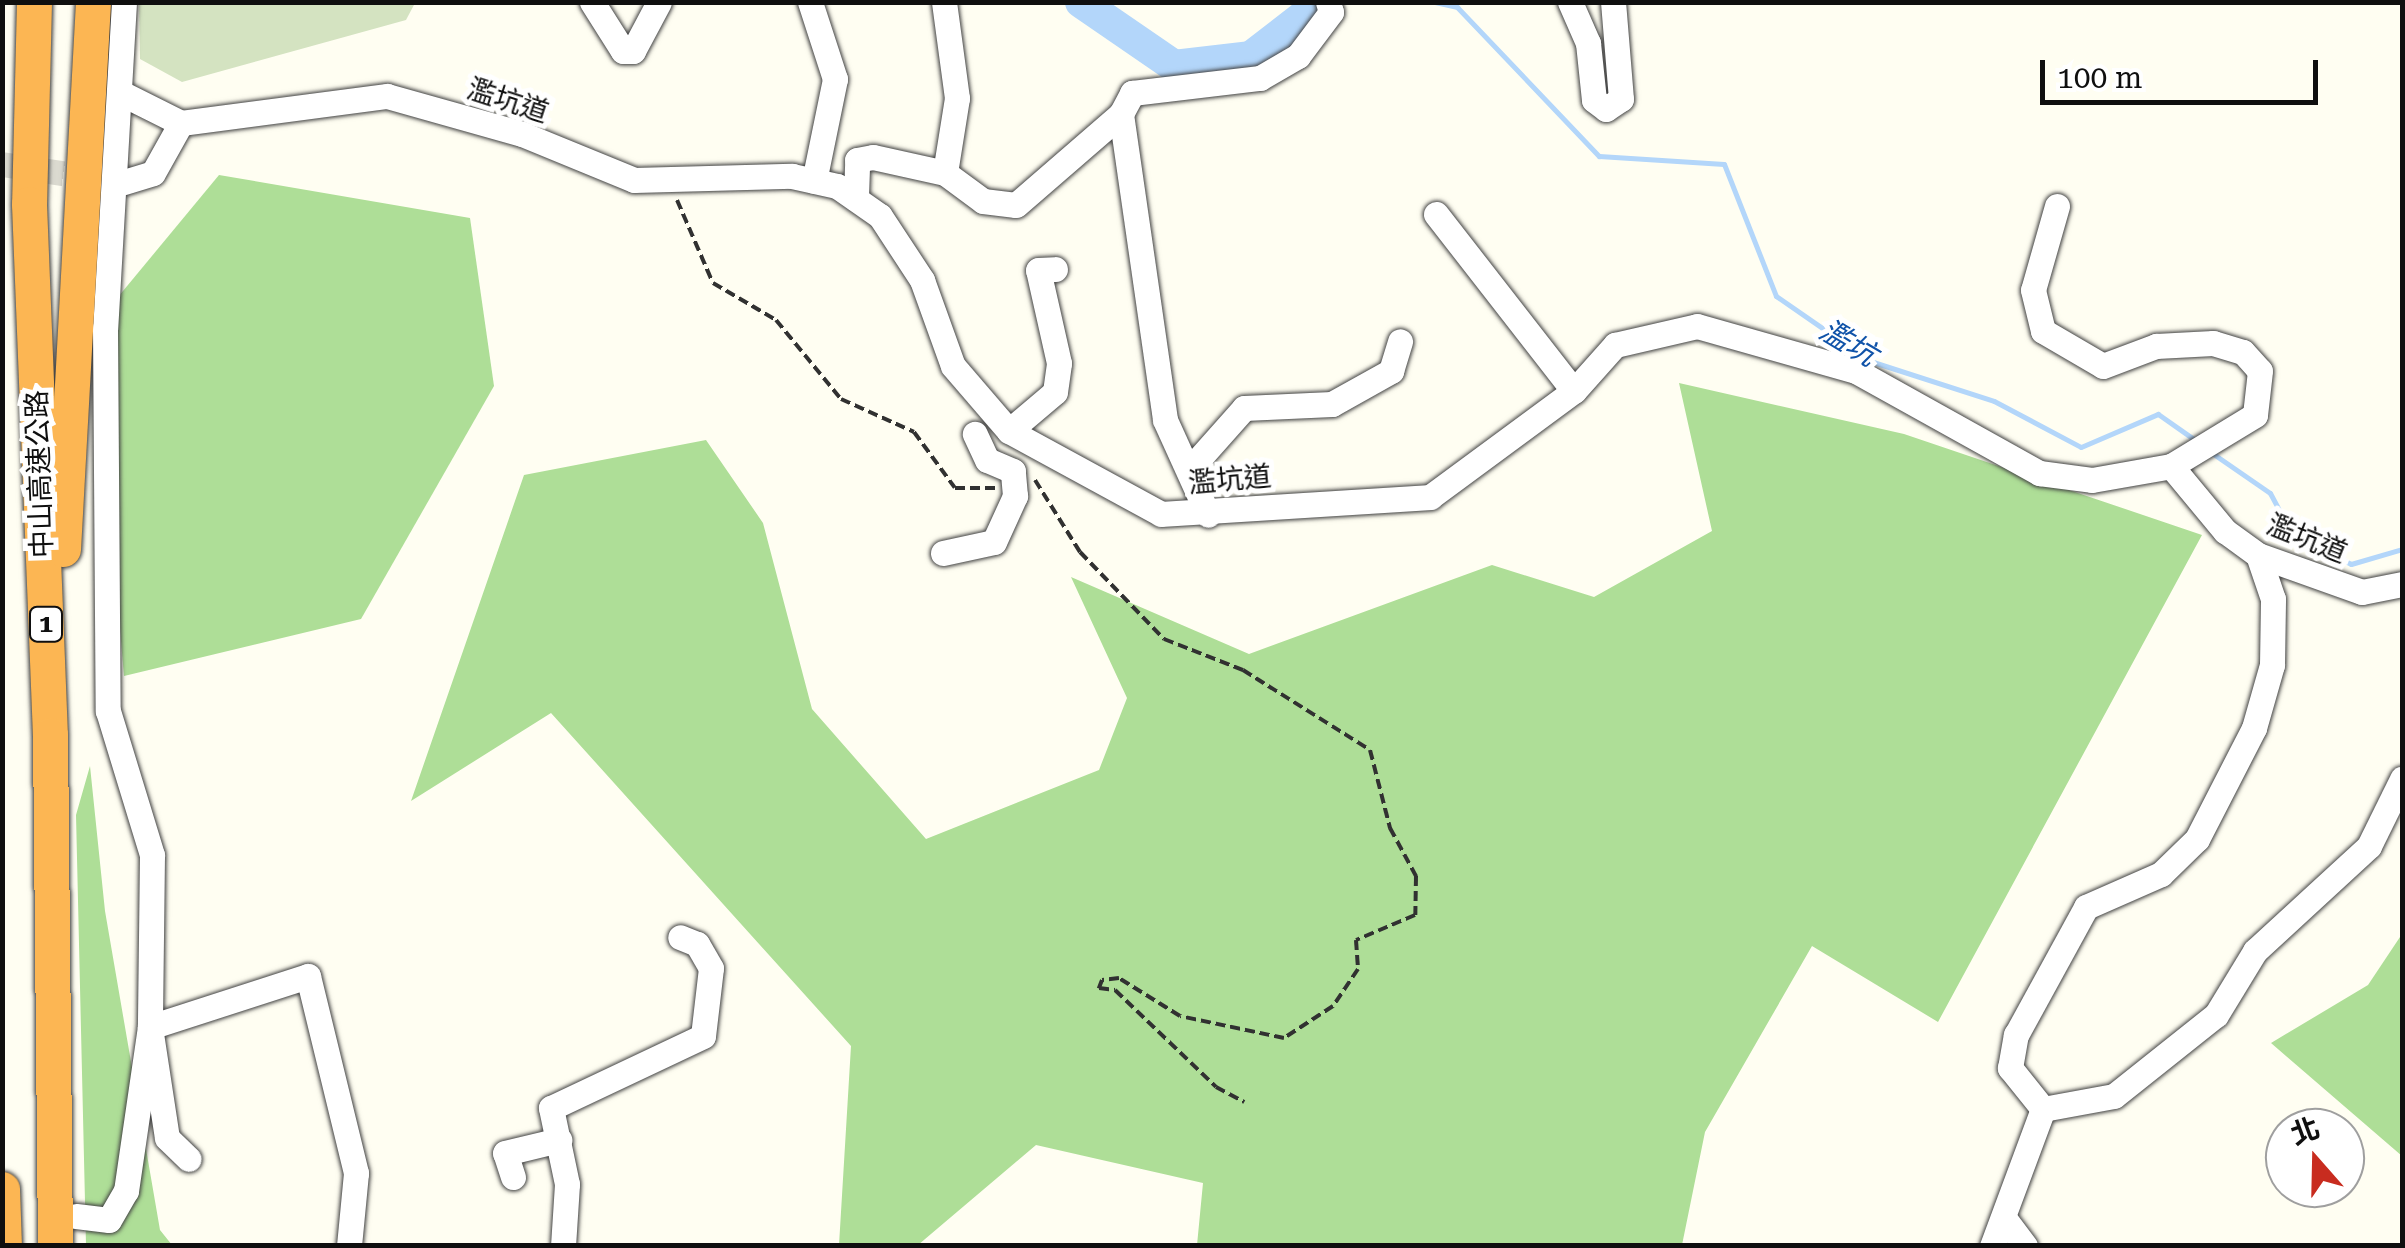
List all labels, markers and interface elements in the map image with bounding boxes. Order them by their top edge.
scale bar [2045,40,2322,102]
text: 100 m [2057,60,2142,95]
street label: 濫坑道 [463,72,553,130]
water label: 濫坑 [1813,312,1883,374]
street label: 中山高速公路 [20,389,60,559]
street label: 濫坑道 [1187,460,1273,500]
street label: 濫坑道 [2262,508,2352,570]
road number: 1 [28,604,64,644]
north arrow [2265,1108,2365,1208]
text: 北 [2286,1111,2324,1152]

